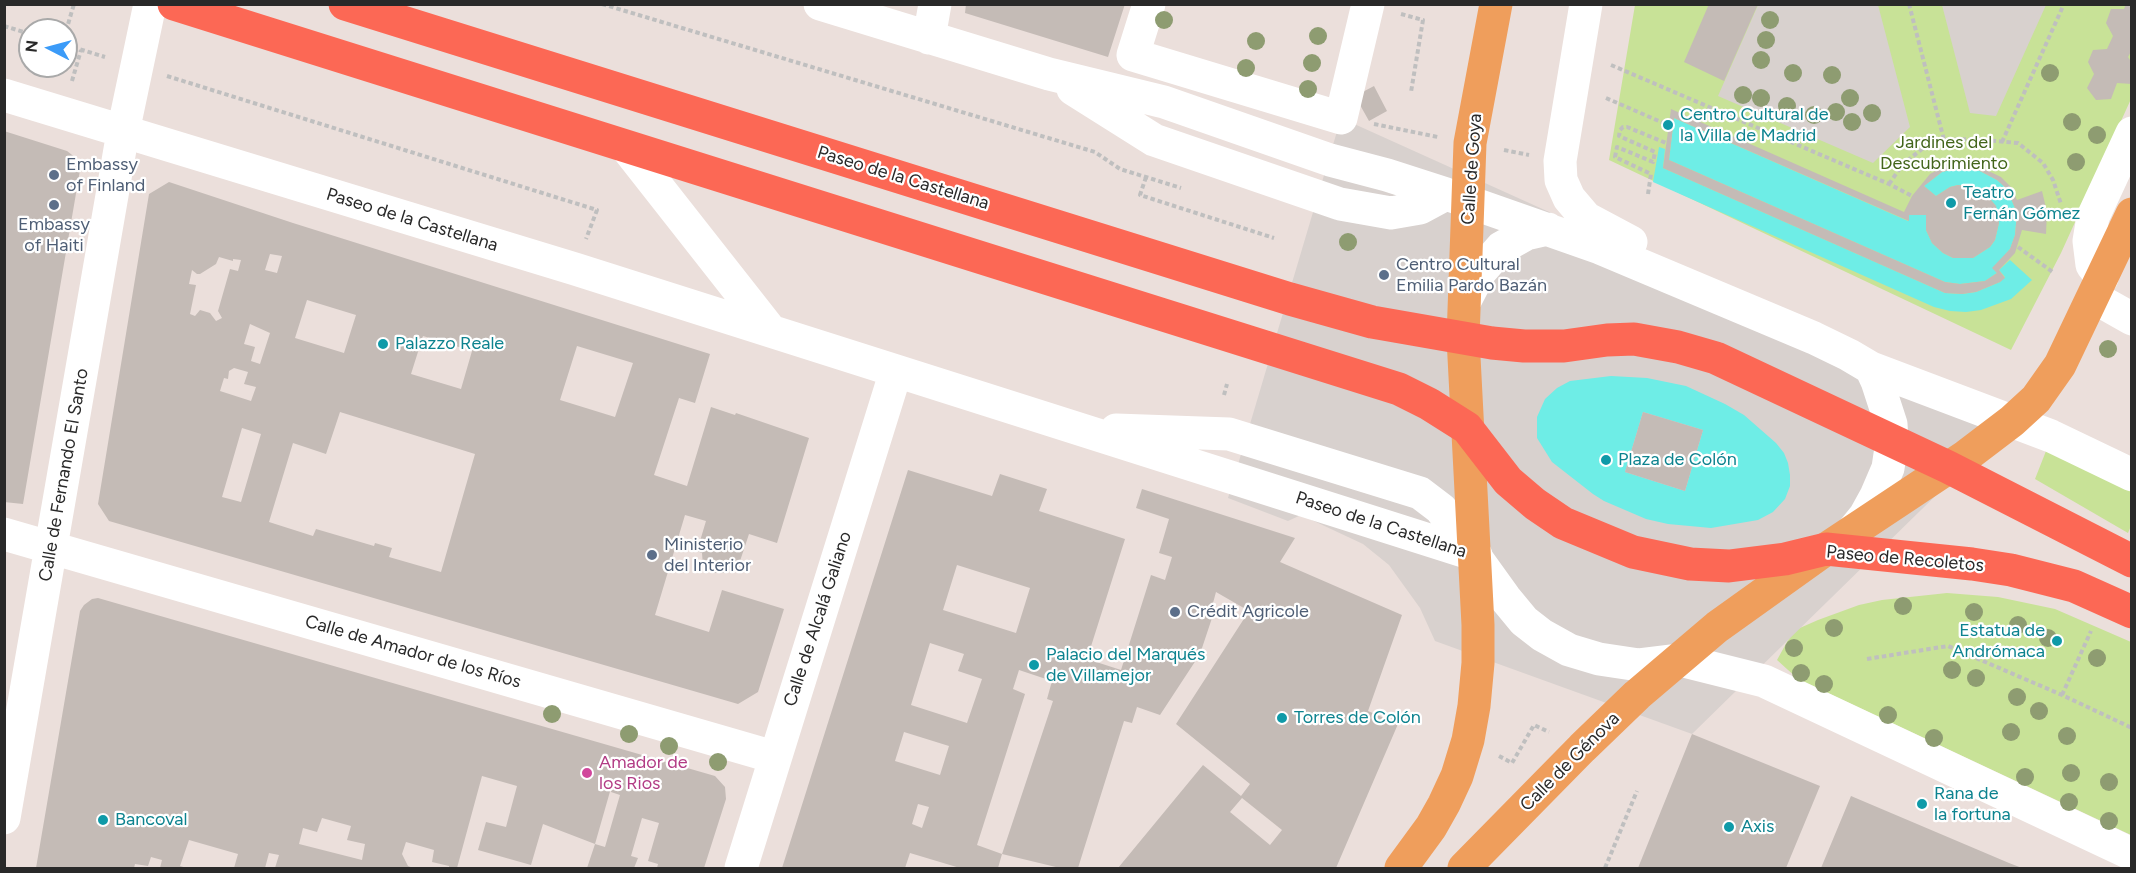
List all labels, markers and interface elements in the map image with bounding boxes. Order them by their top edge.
north arrow [18,18,78,78]
text: N [21,39,42,53]
place label: Centro Cultural de la Villa de Madrid [1680,104,1828,146]
street label: Calle de Goya [1457,113,1487,225]
marker: Centro Cultural de la Villa de Madrid [1661,118,1675,132]
park label: Jardines del Descubrimiento [1880,132,2008,174]
street label: Paseo de la Castellana [815,142,991,214]
place label: Embassy of Finland [66,154,145,196]
marker: Embassy of Finland [47,168,61,182]
place label: Teatro Fernán Gómez [1963,182,2080,224]
street label: Paseo de la Castellana [324,184,500,256]
marker: Teatro Fernán Gómez [1944,196,1958,210]
marker: Embassy of Haiti [47,198,61,212]
place label: Embassy of Haiti [18,214,90,256]
place label: Centro Cultural Emilia Pardo Bazán [1396,254,1547,296]
marker: Centro Cultural Emilia Pardo Bazán [1377,268,1391,282]
place label: Palazzo Reale [395,333,504,355]
marker: Palazzo Reale [376,337,390,351]
street label: Calle de Fernando El Santo [35,367,93,583]
place label: Plaza de Colón [1618,449,1737,471]
marker: Plaza de Colón [1599,453,1613,467]
street label: Paseo de la Castellana [1293,487,1469,563]
street label: Calle de Alcalá Galiano [780,529,856,709]
place label: Ministerio del Interior [664,534,751,576]
street label: Paseo de Recoletos [1825,541,1985,577]
marker: Ministerio del Interior [645,548,659,562]
place label: Crédit Agricole [1187,601,1309,623]
marker: Crédit Agricole [1168,605,1182,619]
street label: Calle de Amador de los Ríos [303,611,523,693]
place label: Estatua de Andrómaca [1952,620,2045,662]
marker: Estatua de Andrómaca [2050,634,2064,648]
place label: Palacio del Marqués de Villamejor [1046,644,1205,686]
marker: Palacio del Marqués de Villamejor [1027,658,1041,672]
place label: Torres de Colón [1294,707,1421,729]
street label: Calle de Génova [1516,708,1624,816]
marker: Torres de Colón [1275,711,1289,725]
place label: Amador de los Rios [599,752,688,795]
marker: Amador de los Rios [580,766,594,780]
place label: Rana de la fortuna [1934,783,2011,826]
marker: Rana de la fortuna [1915,797,1929,811]
place label: Bancoval [115,809,187,831]
marker: Bancoval [96,813,110,827]
place label: Axis [1741,816,1774,838]
marker: Axis [1722,820,1736,834]

